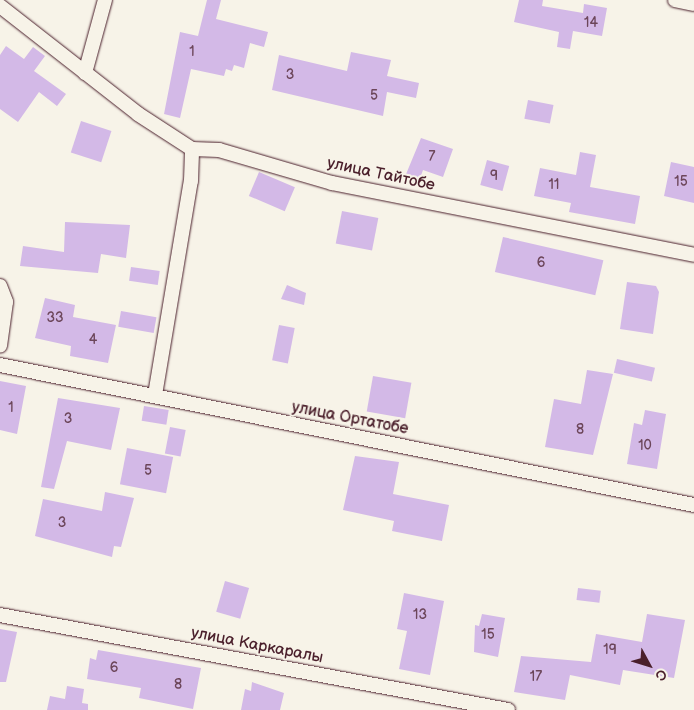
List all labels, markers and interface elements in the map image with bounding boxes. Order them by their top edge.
house number: 14 [584,15,598,31]
house number: 1 [189,44,195,60]
house number: 3 [286,67,294,83]
house number: 5 [370,88,378,104]
house number: 7 [429,149,435,165]
street label: улица Тайтобе [325,154,437,196]
house number: 9 [490,168,498,184]
house number: 15 [674,174,688,190]
house number: 11 [549,177,559,193]
house number: 6 [537,255,545,271]
house number: 33 [46,310,64,326]
house number: 4 [89,332,97,348]
street label: улица Ортатобе [290,398,410,440]
house number: 1 [8,400,14,416]
house number: 3 [64,411,72,427]
house number: 8 [576,422,584,438]
house number: 10 [638,438,652,454]
house number: 5 [144,463,152,479]
house number: 3 [58,515,66,531]
house number: 13 [413,607,427,623]
street label: улица Каркаралы [189,624,325,668]
house number: 15 [481,627,495,643]
north arrow [624,640,674,690]
house number: 19 [603,642,617,658]
house number: 6 [110,660,118,676]
text: С [651,666,671,684]
house number: 17 [530,669,542,685]
house number: 8 [174,677,182,693]

